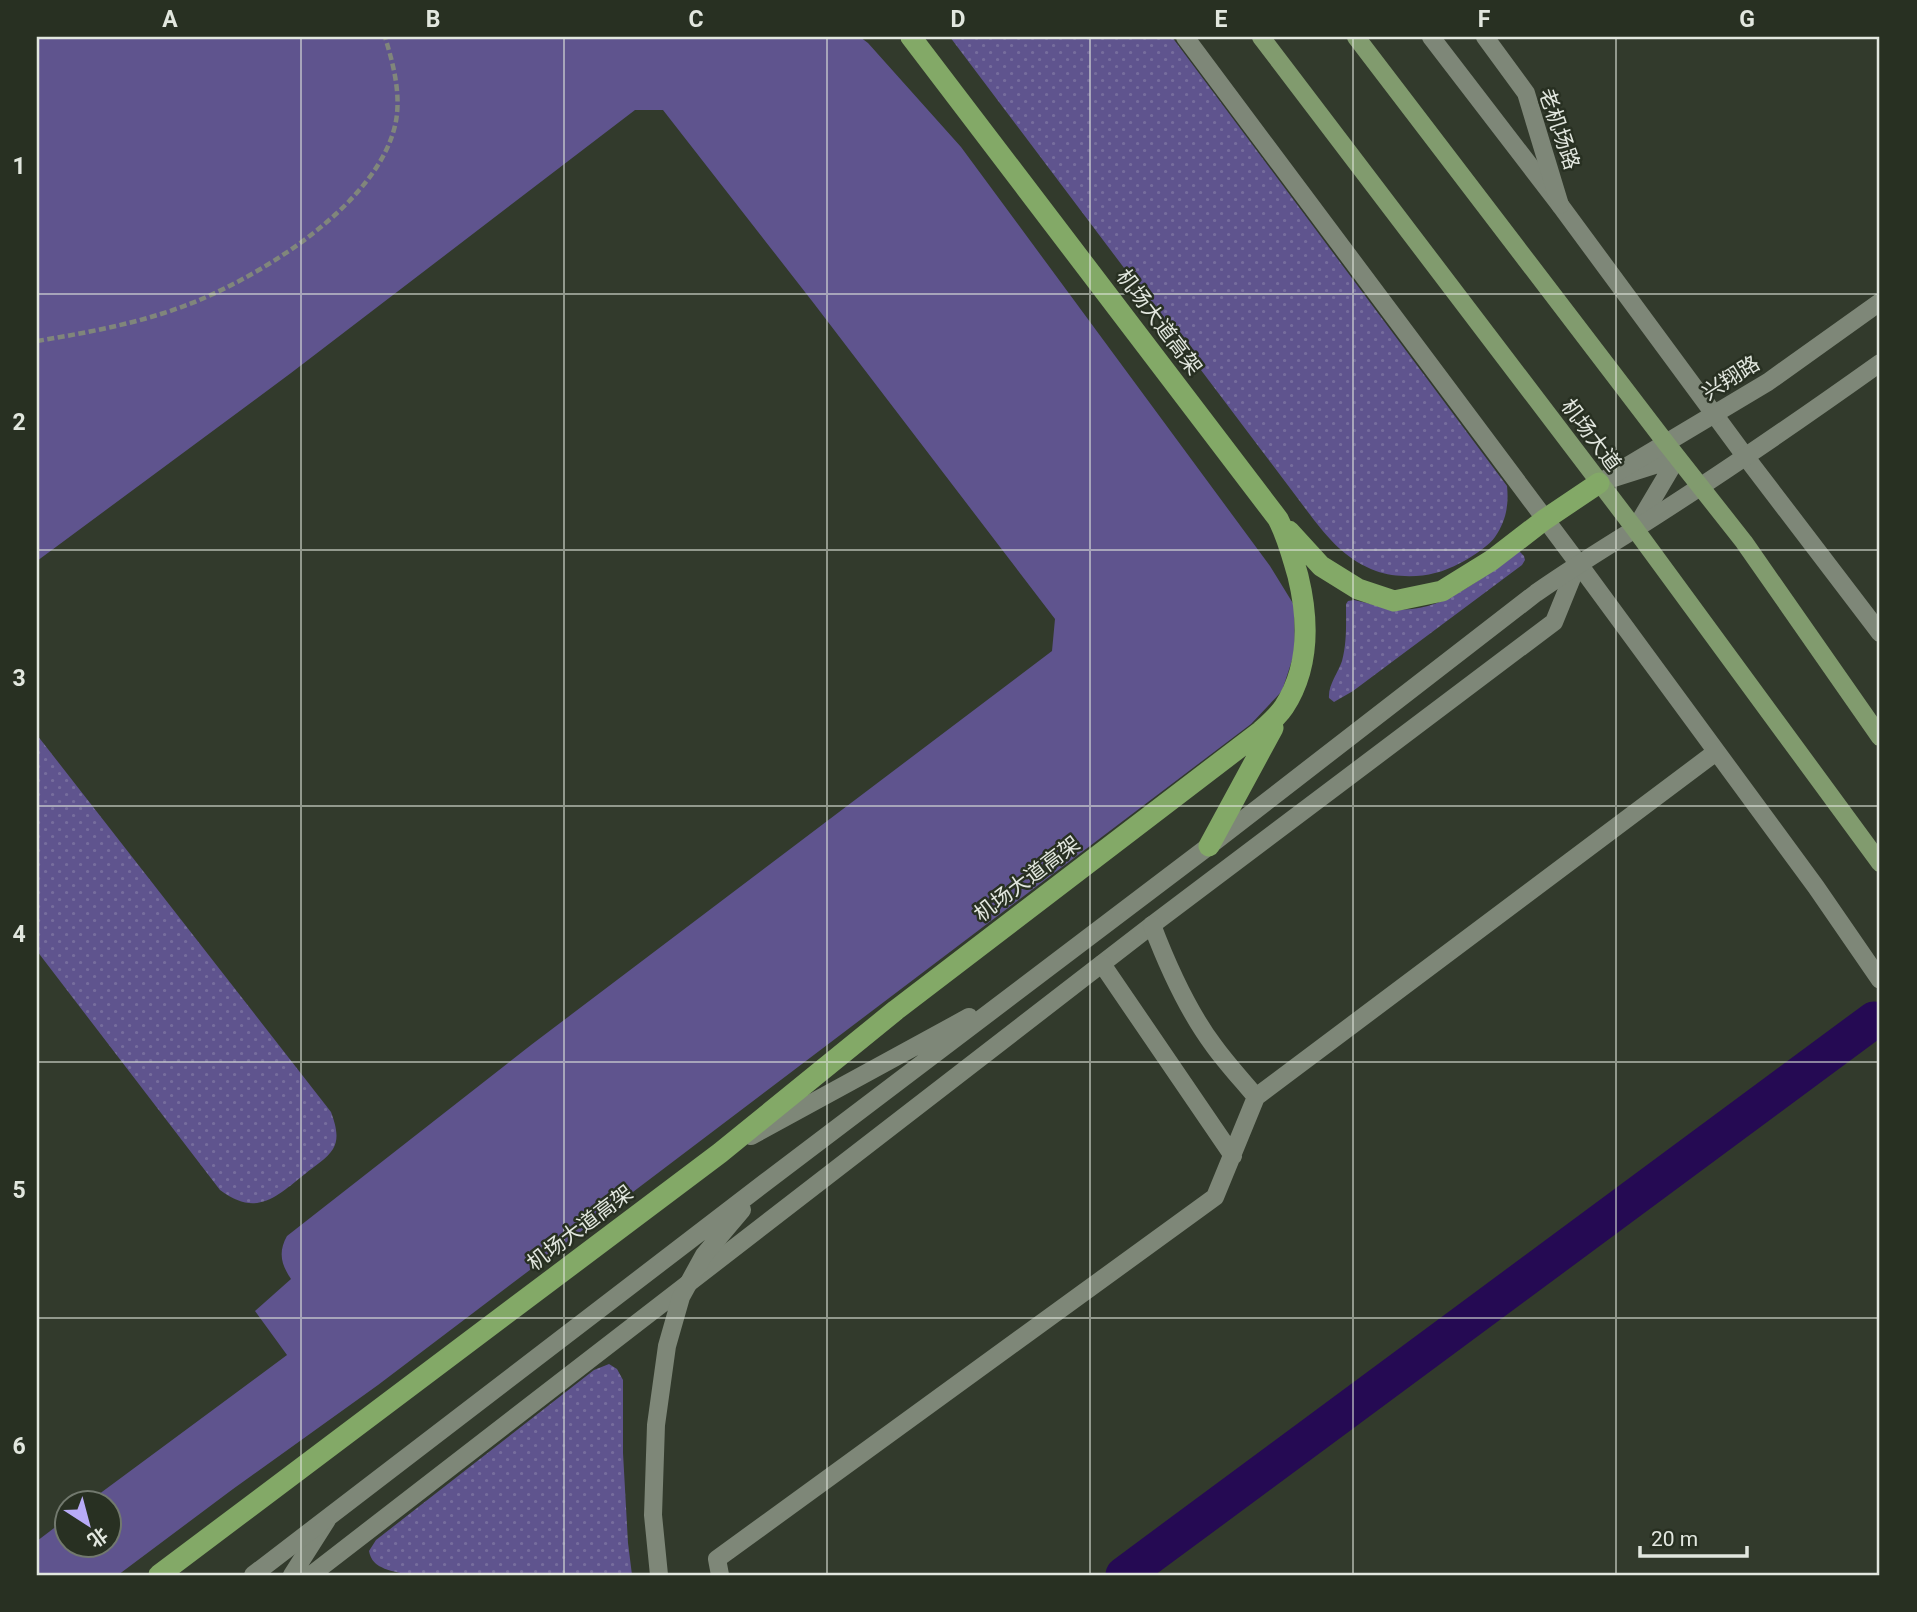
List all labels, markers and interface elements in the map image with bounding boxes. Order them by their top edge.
text: A [162,6,178,33]
text: B [426,6,440,33]
text: C [688,6,704,33]
text: D [951,6,965,33]
text: E [1215,6,1228,33]
text: F [1478,6,1491,33]
text: G [1739,6,1755,33]
street label: 老机场路 [1534,85,1584,173]
text: 1 [12,153,26,180]
street label: 机场大道高架 [1112,264,1206,380]
street label: 兴翔路 [1698,351,1764,405]
street label: 机场大道 [1556,394,1626,476]
text: 2 [12,409,26,436]
text: 3 [12,665,26,692]
street label: 机场大道高架 [969,832,1085,926]
text: 4 [12,921,26,948]
text: 5 [12,1177,26,1204]
street label: 机场大道高架 [522,1181,638,1275]
text: 6 [12,1433,26,1460]
north arrow [52,1490,122,1560]
scale bar [1640,1514,1747,1558]
text: 北 [83,1522,112,1552]
text: 20 m [1651,1527,1698,1551]

